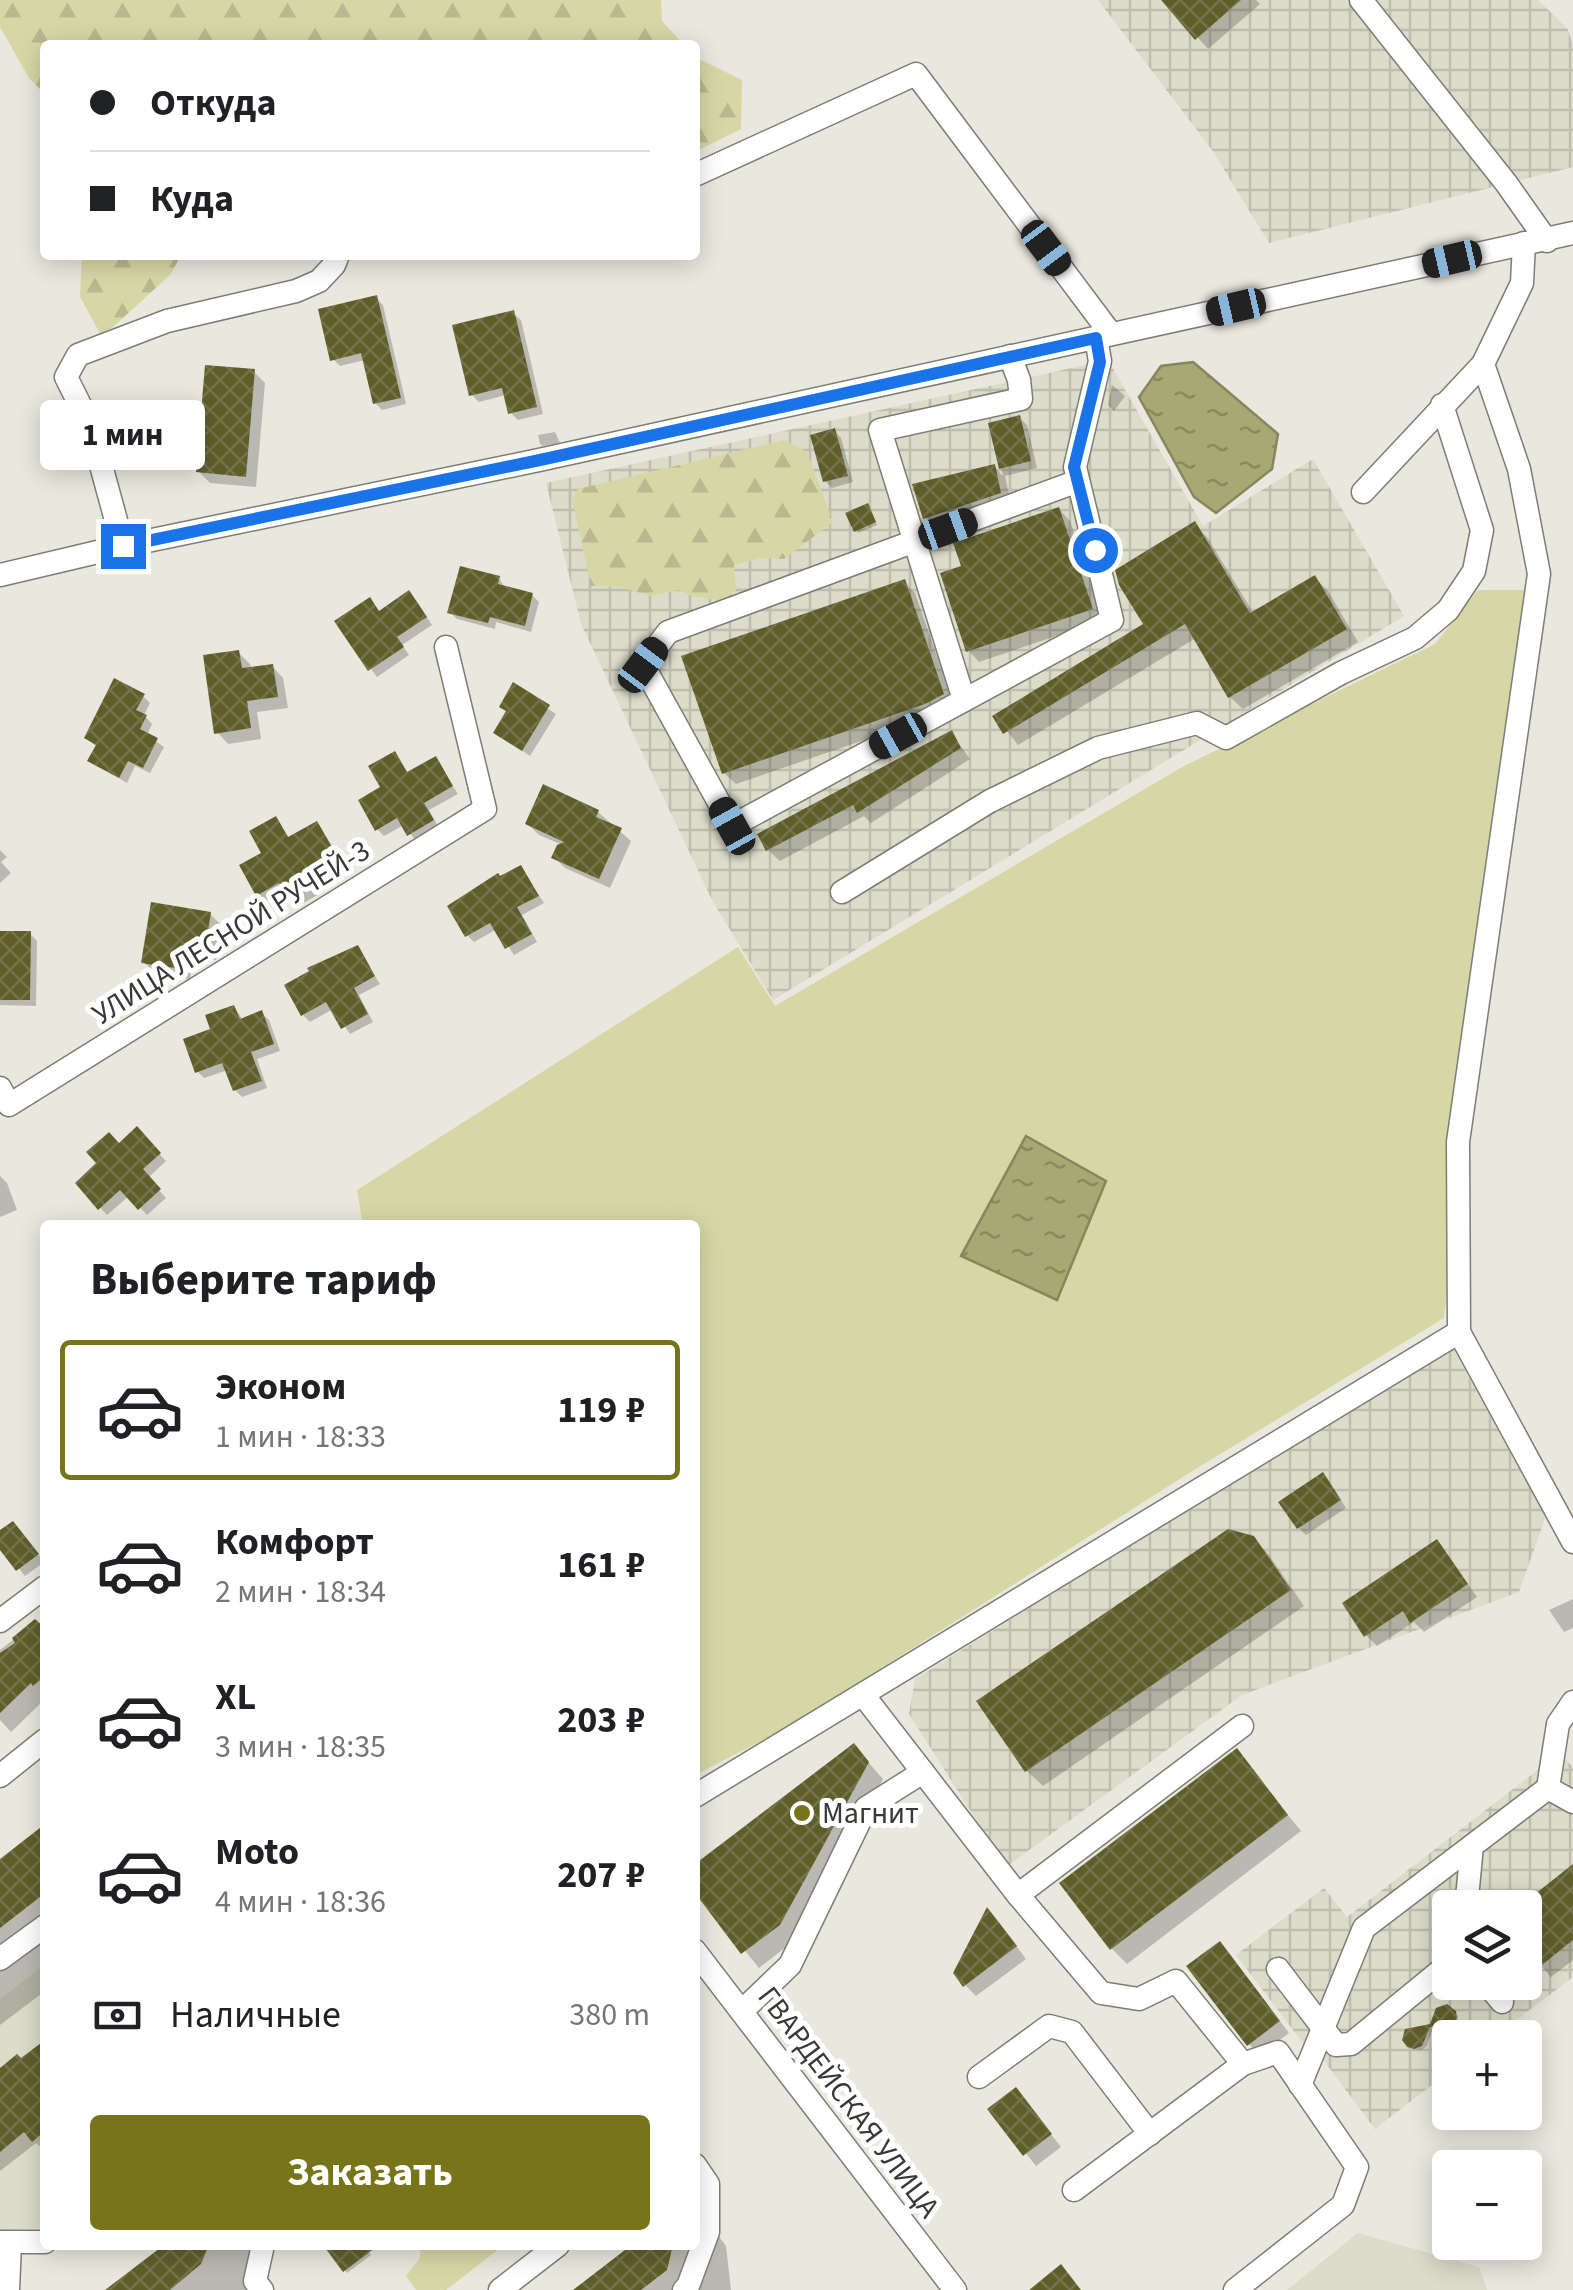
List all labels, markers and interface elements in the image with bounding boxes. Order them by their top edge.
text: Откуда [150,76,277,130]
text: Куда [150,172,234,226]
car [1016,215,1076,281]
car [1419,238,1485,280]
car [1203,286,1269,328]
callout: 1 мин [41,401,206,471]
text: 1 мин [82,412,163,458]
car [915,505,981,553]
route end [101,524,146,569]
route start [1073,528,1118,573]
car [613,632,673,698]
car [864,708,932,764]
car [704,792,760,860]
street label: УЛИЦА ЛЕСНОЙ РУЧЕЙ-3 [84,829,378,1035]
text: Выберите тариф [90,1248,437,1312]
text: Эконом [215,1360,346,1414]
icon: car [95,1365,185,1455]
text: 119 ₽ [557,1383,645,1437]
text: 1 мин · 18:33 [215,1414,386,1460]
text: Комфорт [215,1515,374,1569]
icon: car [95,1520,185,1610]
text: 161 ₽ [557,1538,645,1592]
text: 2 мин · 18:34 [215,1569,386,1615]
text: XL [215,1670,256,1724]
icon: car [95,1675,185,1765]
text: 203 ₽ [557,1693,645,1747]
text: 3 мин · 18:35 [215,1724,386,1770]
place label: Магнит [822,1792,919,1835]
marker: Магнит [791,1802,813,1824]
text: Moto [215,1825,299,1879]
icon: car [95,1830,185,1920]
text: 207 ₽ [557,1848,645,1902]
text: 4 мин · 18:36 [215,1879,386,1925]
map controls [1432,1890,1542,2260]
button: layers [1432,1890,1542,2000]
street label: ГВАРДЕЙСКАЯ УЛИЦА [747,1978,950,2227]
icon: cash [90,1988,145,2043]
text: Наличные [170,1988,341,2042]
text: 380 m [569,1992,650,2038]
button: + [1432,2020,1542,2130]
button: Заказать [90,2115,650,2230]
button: − [1432,2150,1542,2260]

